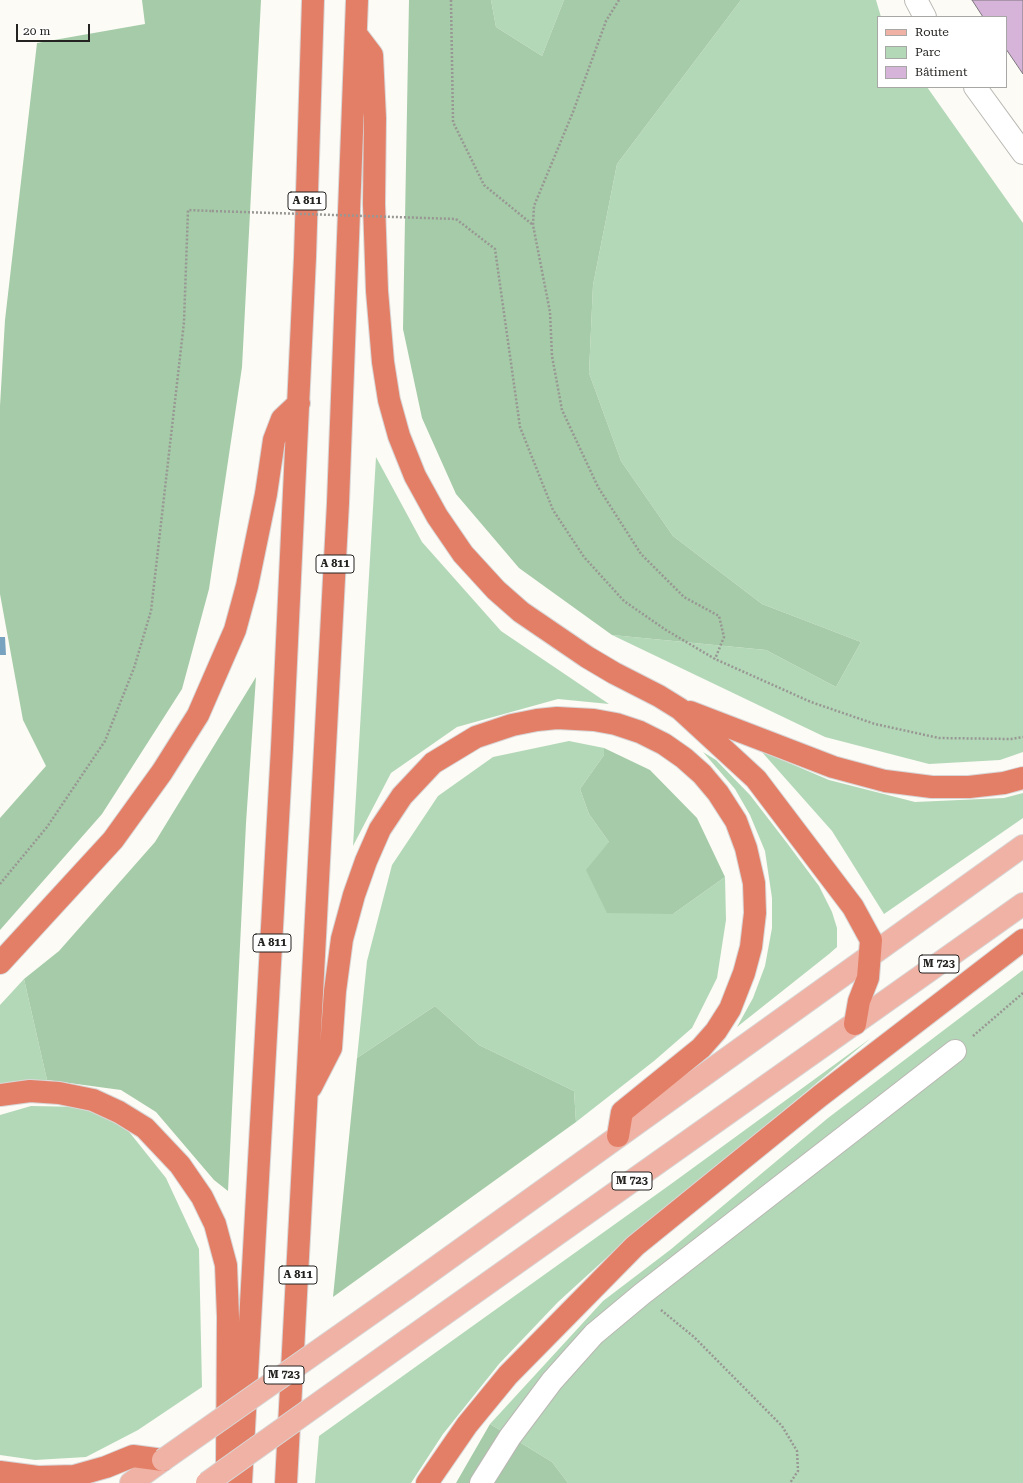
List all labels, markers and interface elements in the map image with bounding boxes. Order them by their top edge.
scale bar [18,16,92,42]
legend [877,16,1007,88]
text: 20 m [23,24,50,38]
text: Route [915,25,949,39]
text: Parc [915,45,940,59]
text: Bâtiment [915,65,967,79]
road number: A 811 [288,192,326,210]
road number: A 811 [316,555,354,573]
road number: A 811 [253,934,291,952]
road number: M 723 [919,955,959,973]
road number: M 723 [612,1172,652,1190]
road number: A 811 [279,1266,317,1284]
road number: M 723 [264,1366,304,1384]

